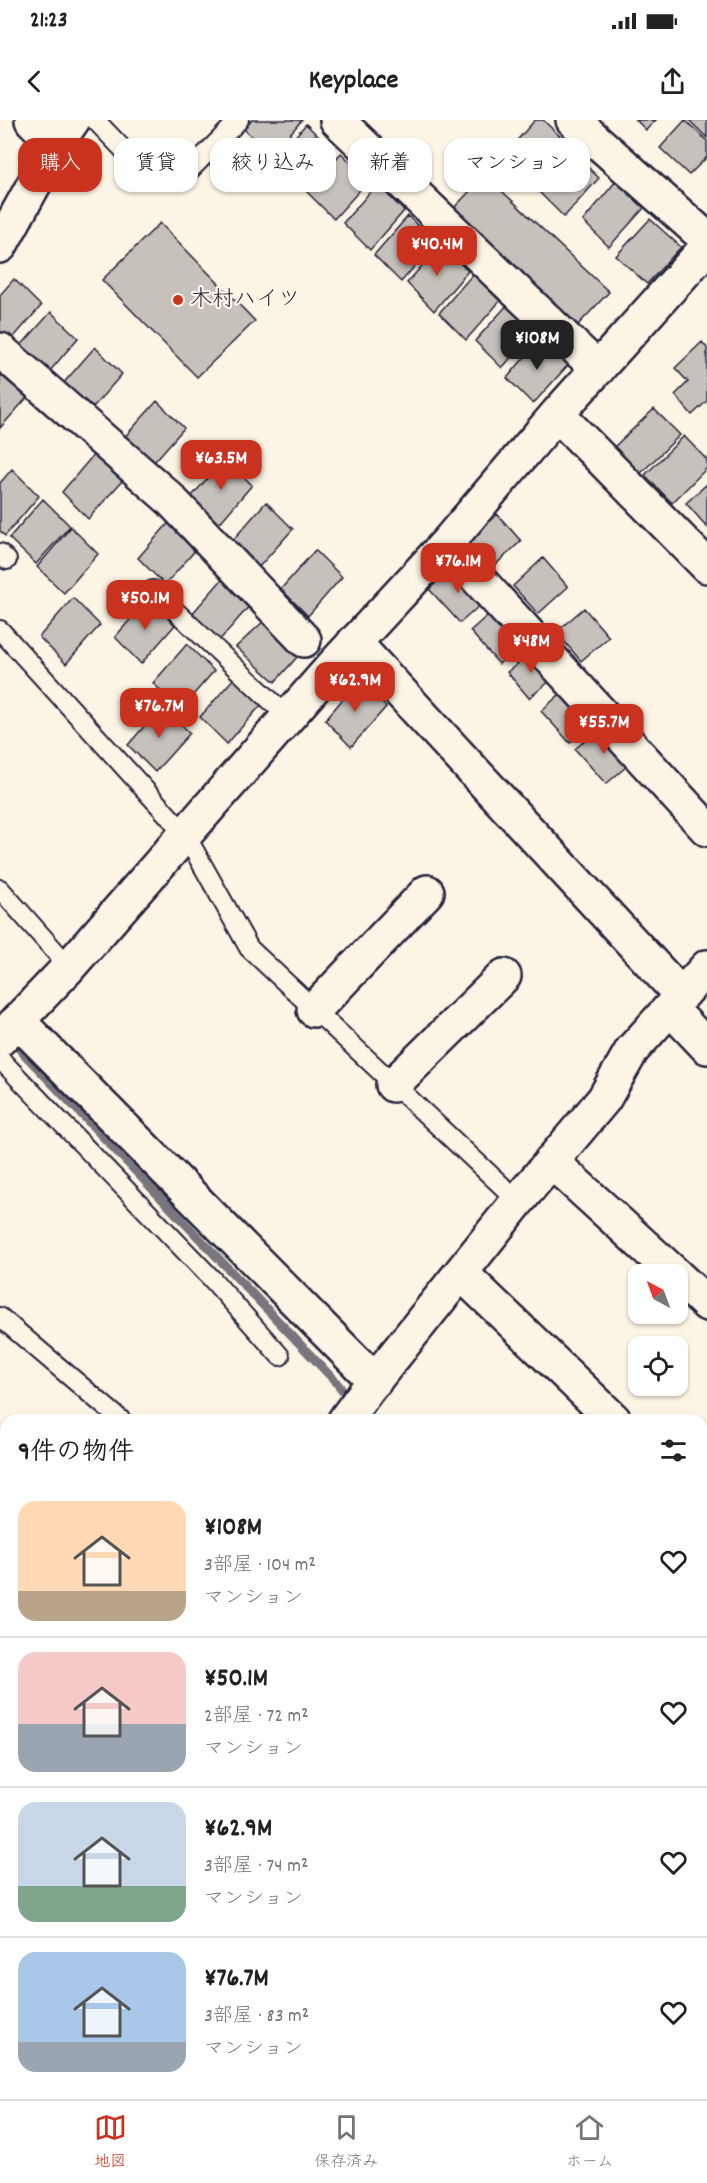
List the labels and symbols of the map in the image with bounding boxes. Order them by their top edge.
pin: ¥40.4M [388,226,486,277]
place label: 木村ハイツ [190,285,300,316]
marker: 木村ハイツ [171,293,185,307]
pin: ¥108M [495,320,579,371]
pin: ¥63.5M [172,440,270,491]
pin: ¥76.1M [409,543,507,594]
pin: ¥50.1M [96,580,194,631]
pin: ¥48M [495,623,567,674]
pin: ¥62.9M [306,662,404,713]
pin: ¥76.7M [110,688,208,739]
pin: ¥55.7M [555,704,653,755]
north arrow [628,1264,688,1324]

